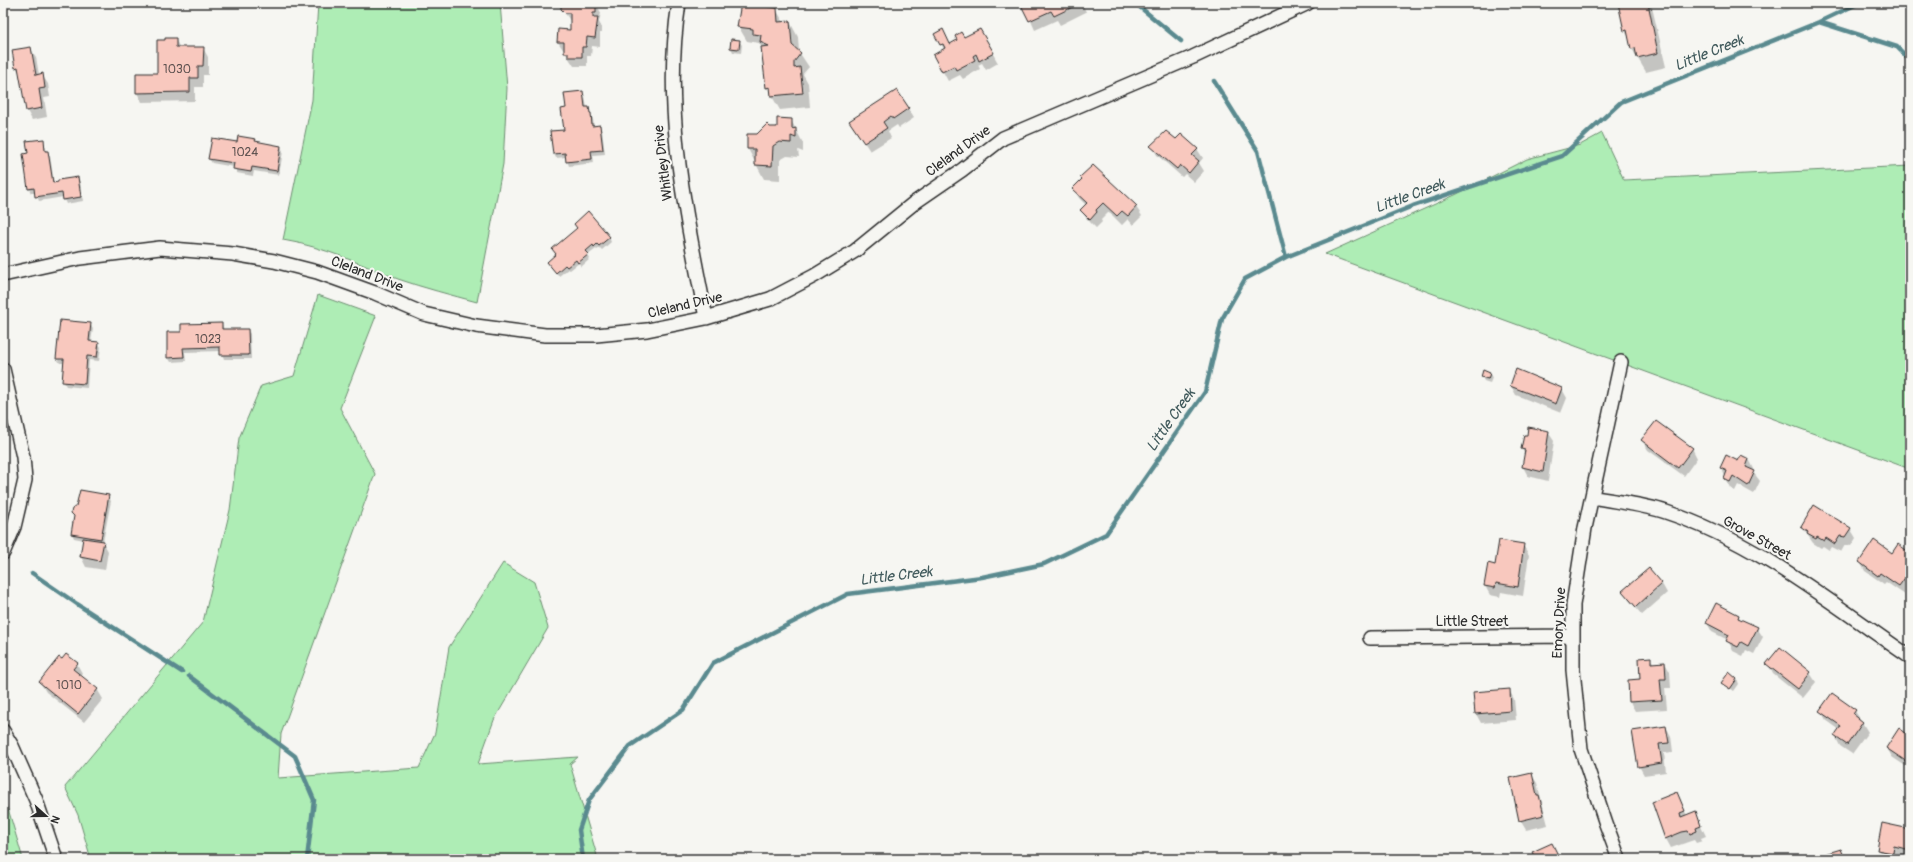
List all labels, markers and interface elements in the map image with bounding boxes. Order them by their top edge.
water label: Little Creek [1672,30,1748,75]
house number: 1030 [163,62,191,77]
street label: Cleland Drive [922,122,994,180]
street label: Whitley Drive [650,124,676,202]
house number: 1024 [232,145,258,160]
water label: Little Creek [1373,174,1449,217]
street label: Cleland Drive [328,252,406,296]
street label: Cleland Drive [646,288,724,322]
house number: 1023 [195,332,221,347]
water label: Little Creek [1142,383,1201,455]
street label: Grove Street [1720,512,1795,564]
water label: Little Creek [859,562,935,590]
street label: Emory Drive [1549,587,1569,659]
street label: Little Street [1436,613,1509,630]
house number: 1010 [56,678,82,693]
north arrow [26,796,66,836]
text: N [47,814,62,826]

